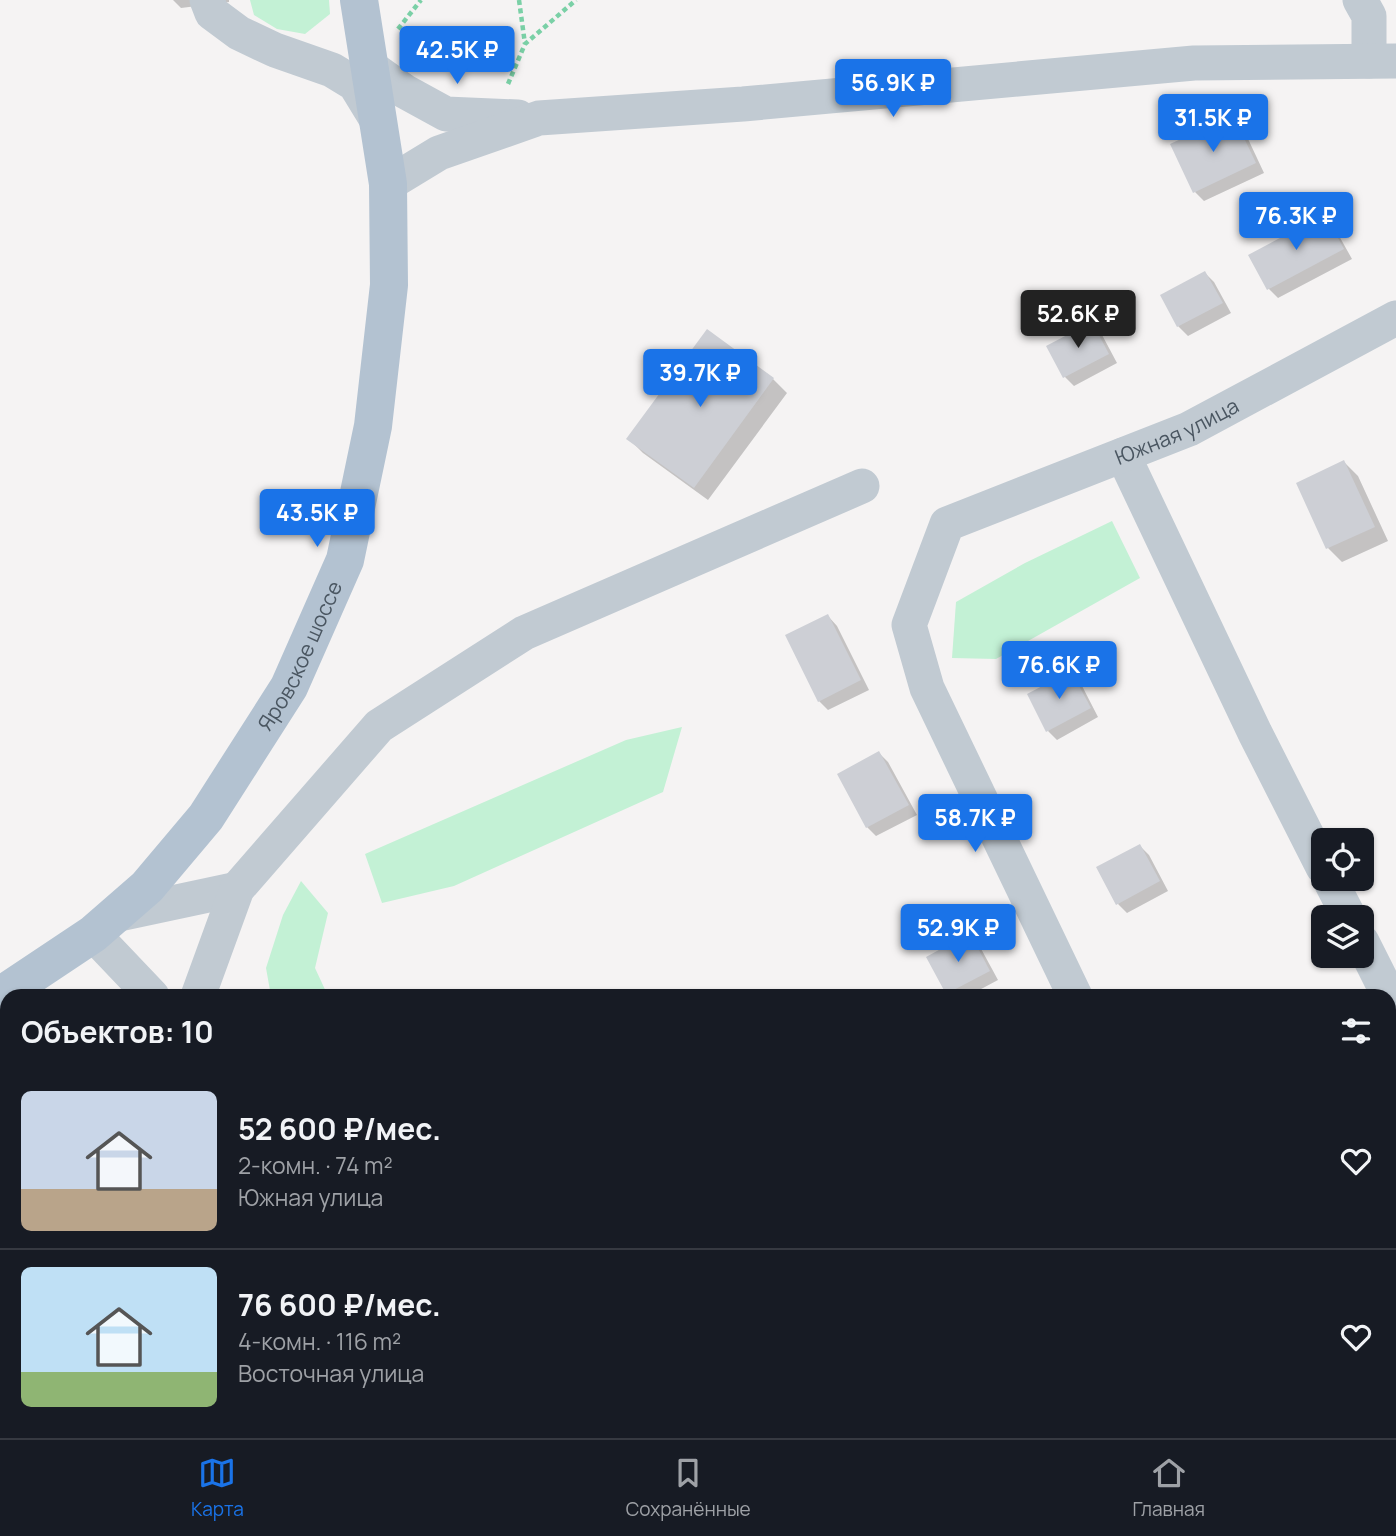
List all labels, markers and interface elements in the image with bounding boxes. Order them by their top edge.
pin: 42.5K ₽ [392,27,522,86]
text: 42.5K ₽ [416,33,498,65]
pin: 56.9K ₽ [828,60,958,119]
text: 56.9K ₽ [851,66,935,98]
pin: 31.5K ₽ [1148,94,1278,154]
text: 31.5K ₽ [1174,101,1252,133]
pin: 76.3K ₽ [1231,192,1361,252]
text: 76.3K ₽ [1255,199,1337,231]
pin: 52.6K ₽ [1013,290,1143,350]
text: 52.6K ₽ [1037,297,1119,329]
pin: 39.7K ₽ [635,350,765,409]
text: 39.7K ₽ [659,356,741,388]
street label: Южная улица [1111,391,1243,471]
pin: 43.5K ₽ [252,490,382,549]
text: 43.5K ₽ [276,496,358,528]
street label: Яровское шоссе [251,576,348,736]
pin: 76.6K ₽ [994,642,1124,701]
text: 76.6K ₽ [1018,648,1100,680]
pin: 58.7K ₽ [910,794,1040,854]
text: 58.7K ₽ [934,801,1016,833]
map controls [1311,828,1374,968]
button: locate [1311,828,1374,891]
pin: 52.9K ₽ [893,904,1023,964]
button: layers [1311,905,1374,968]
text: 52.9K ₽ [917,911,999,943]
text: Объектов: 10 [21,1011,214,1052]
icon: filters [1337,1012,1375,1050]
text: 52 600 ₽/мес. [238,1108,441,1149]
icon: home [77,1119,161,1203]
icon: heart [1337,1142,1375,1180]
text: 2-комн. · 74 m² [238,1149,393,1181]
text: Южная улица [238,1181,383,1213]
text: 76 600 ₽/мес. [238,1284,441,1325]
icon: home [77,1295,161,1379]
icon: heart [1337,1318,1375,1356]
text: 4-комн. · 116 m² [238,1325,401,1357]
text: Восточная улица [238,1357,424,1389]
tab: Карта [191,1454,244,1522]
tab: Сохранённые [626,1454,751,1522]
tab: Главная [1133,1454,1205,1522]

